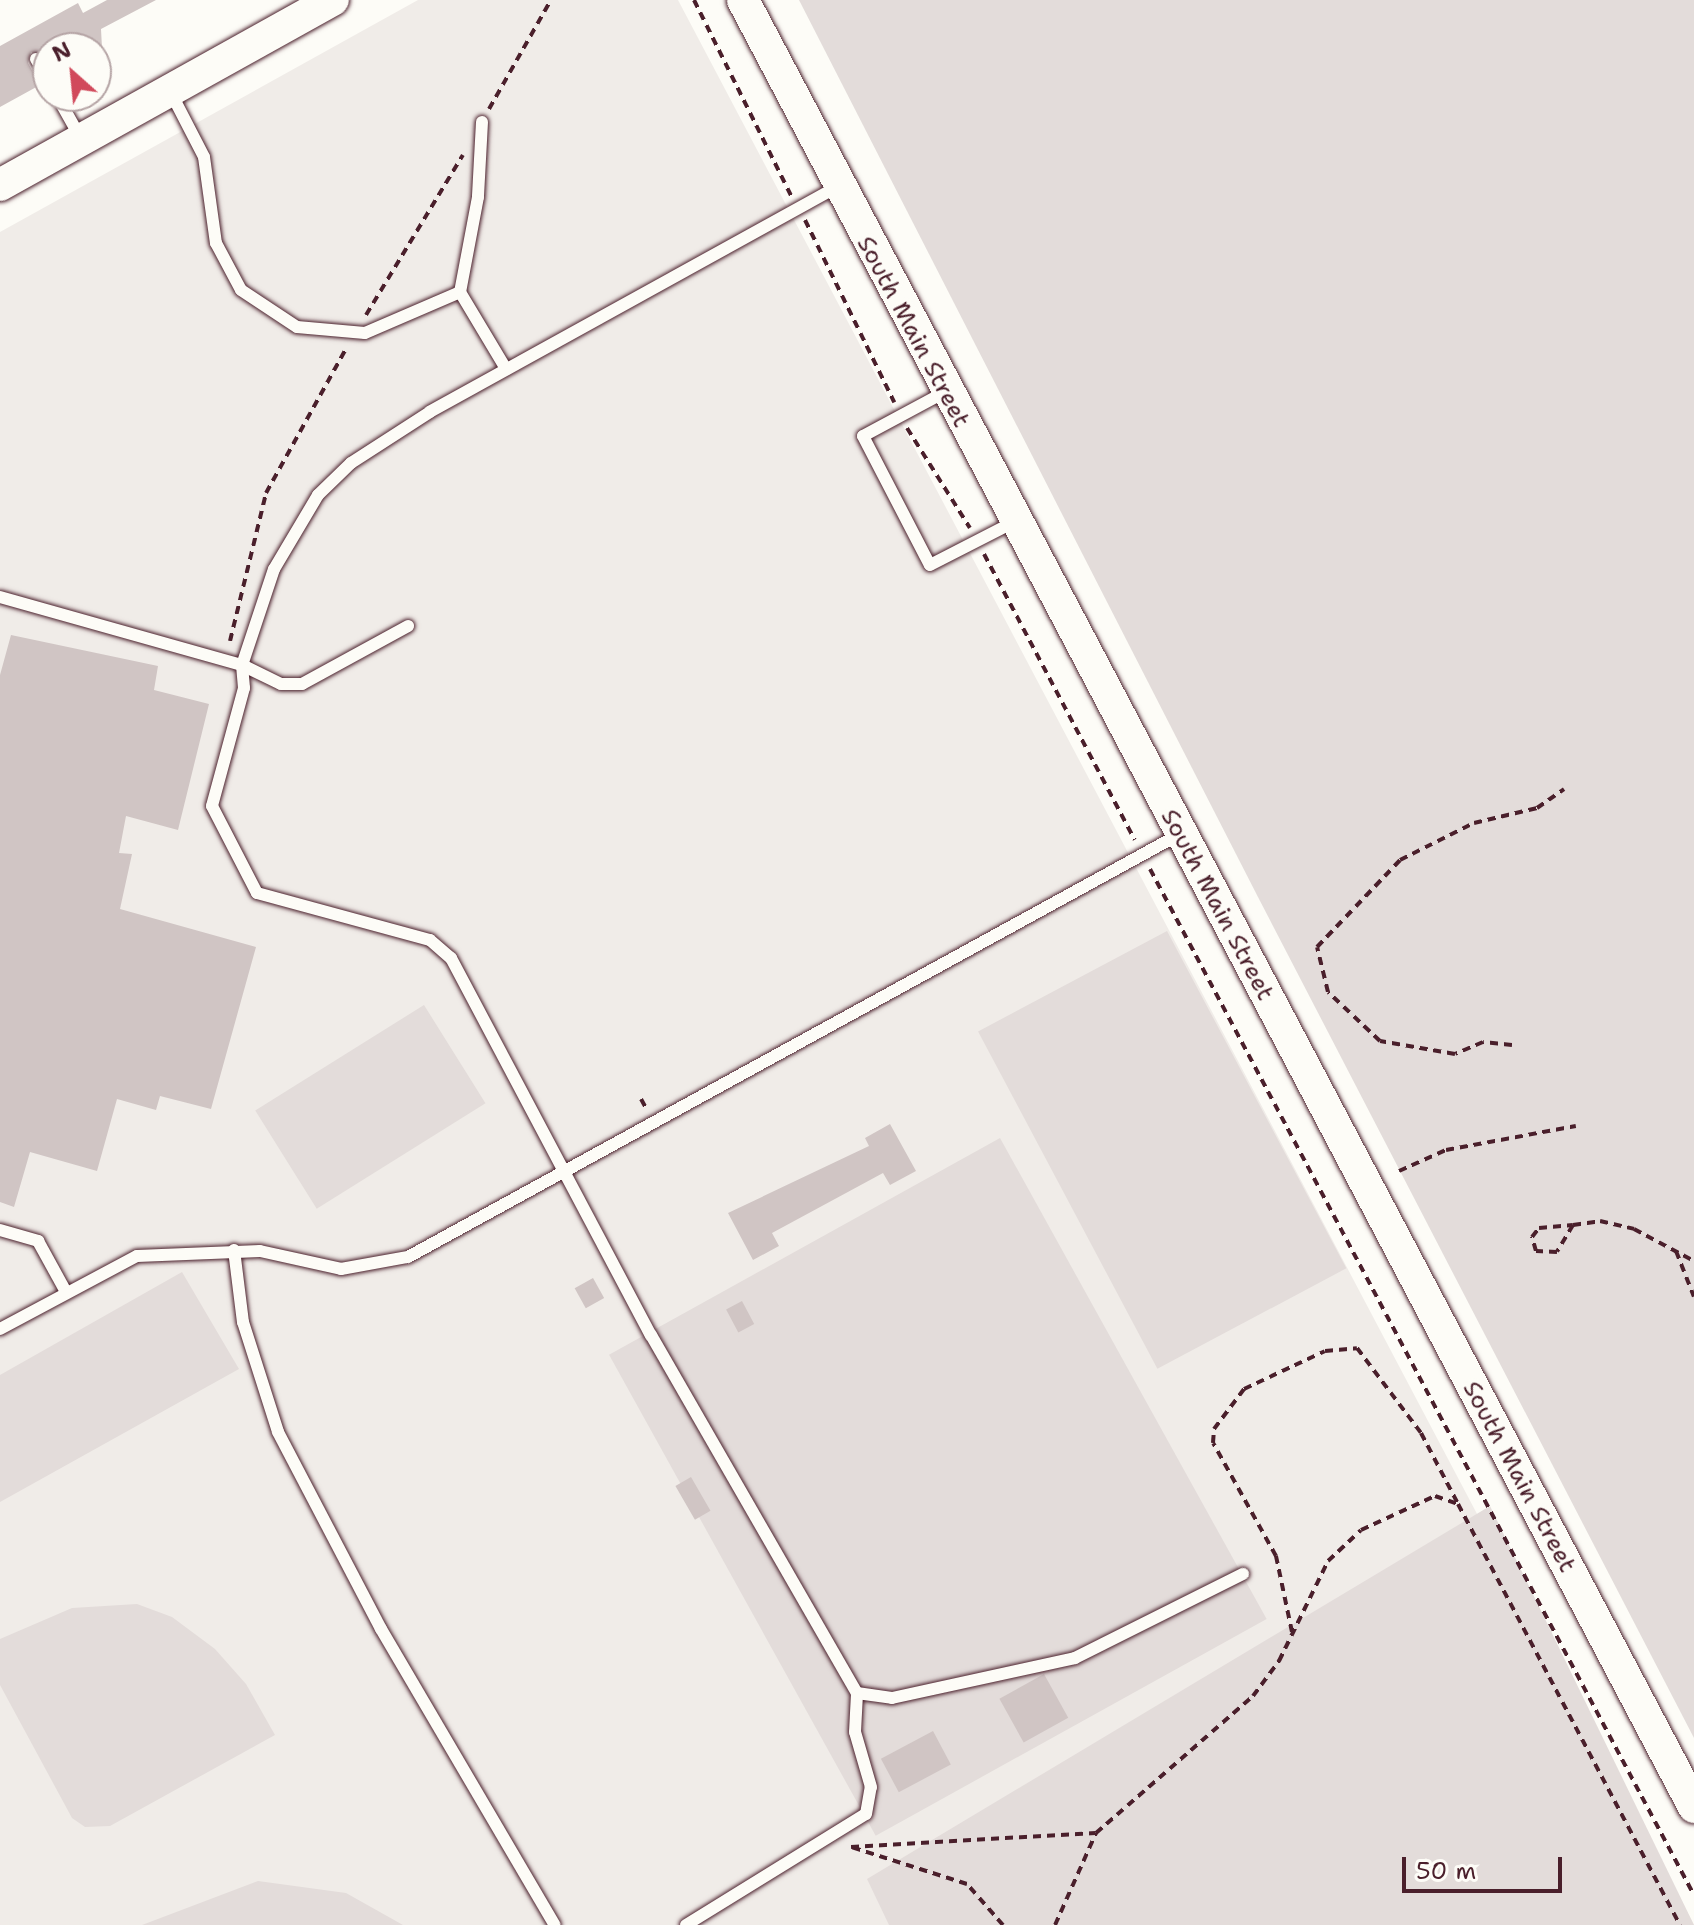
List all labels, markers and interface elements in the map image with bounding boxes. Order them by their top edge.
north arrow [32,32,112,112]
text: N [47,35,76,69]
street label: South Main Street [850,232,976,432]
street label: South Main Street [1154,805,1280,1005]
street label: South Main Street [1456,1377,1582,1577]
scale bar [1406,1841,1566,1891]
text: 50 m [1416,1855,1476,1887]

